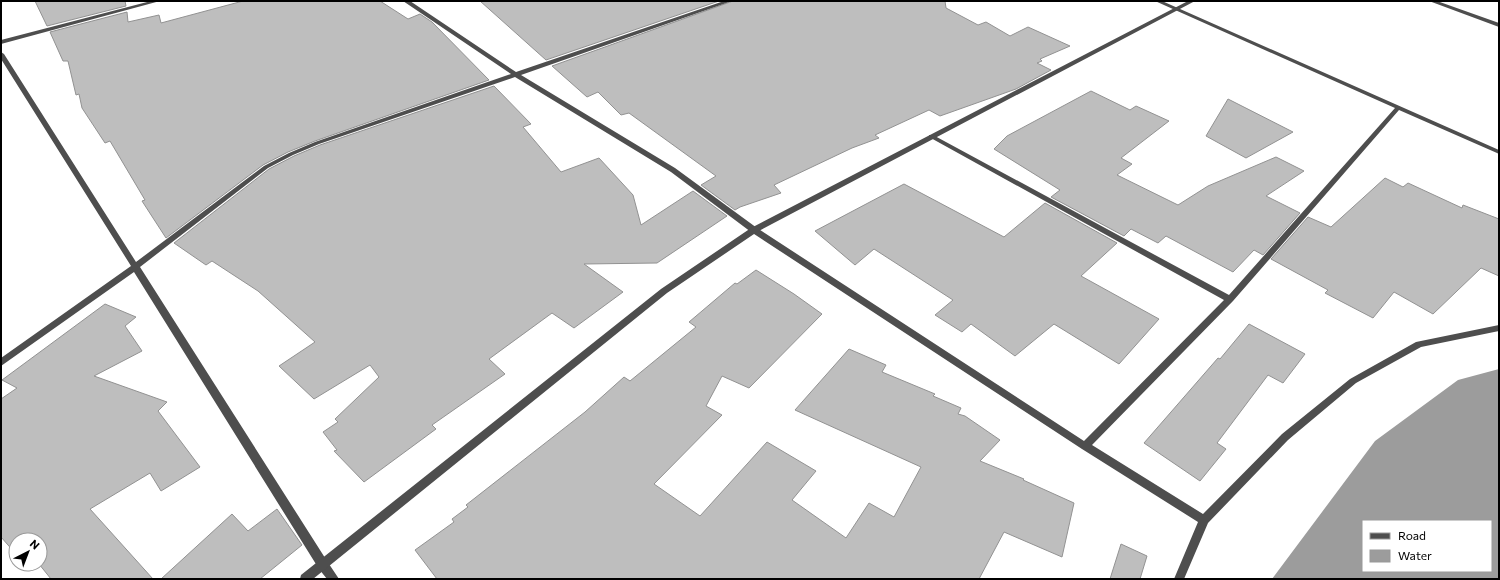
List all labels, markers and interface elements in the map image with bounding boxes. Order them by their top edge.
legend [1362,520,1492,572]
text: Road [1398,528,1426,542]
north arrow [8,532,48,572]
text: N [28,537,42,552]
text: Water [1398,548,1432,562]

